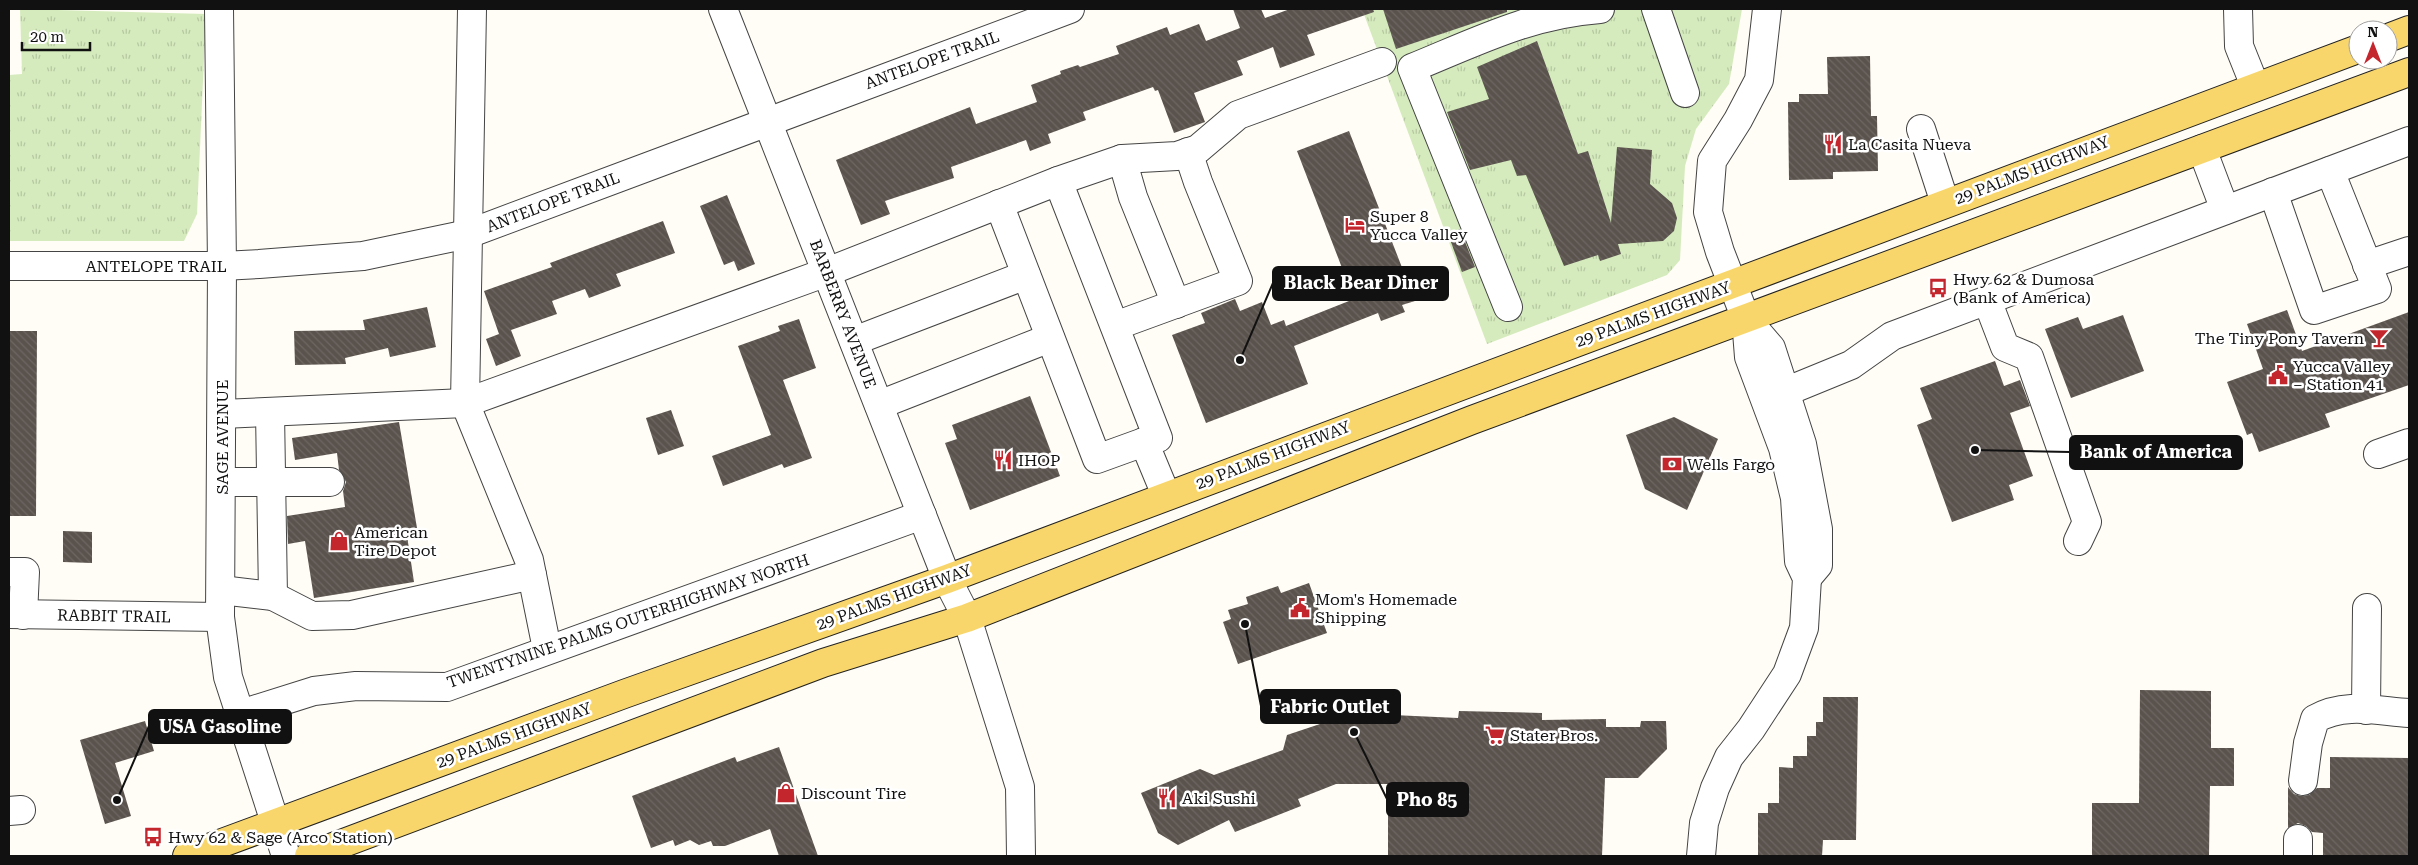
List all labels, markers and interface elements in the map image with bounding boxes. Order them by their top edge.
scale bar [22,20,90,52]
north arrow [2348,20,2398,70]
text: N [2368,24,2379,40]
street label: ANTELOPE TRAIL [862,27,1002,93]
text: 20 m [30,28,65,46]
street label: 29 PALMS HIGHWAY [1952,132,2112,208]
restaurant icon: La Casita Nueva [1822,133,1844,155]
place label: La Casita Nueva [1848,135,1971,154]
street label: ANTELOPE TRAIL [484,168,622,236]
place label: Super 8 Yucca Valley [1370,207,1468,244]
hotel icon: Super 8 Yucca Valley [1344,214,1366,236]
street label: BARBERRY AVENUE [806,237,880,391]
street label: ANTELOPE TRAIL [85,257,227,276]
callout: Black Bear Diner [1273,267,1448,300]
place label: Hwy 62 & Dumosa (Bank of America) [1953,270,2095,307]
text: Black Bear Diner [1284,272,1438,293]
street label: 29 PALMS HIGHWAY [1573,277,1733,351]
bus stop icon: Hwy 62 & Dumosa (Bank of America) [1927,277,1949,299]
bar icon: The Tiny Pony Tavern [2368,327,2390,349]
place label: The Tiny Pony Tavern [2195,329,2364,348]
place label: Yucca Valley – Station 41 [2293,357,2391,394]
public building icon: Yucca Valley – Station 41 [2267,364,2289,386]
street label: SAGE AVENUE [213,380,232,494]
street label: 29 PALMS HIGHWAY [1193,417,1353,493]
callout: Bank of America [2070,436,2242,469]
text: Bank of America [2080,441,2233,462]
restaurant icon: IHOP [992,449,1014,471]
place label: IHOP [1018,451,1060,470]
bank icon: Wells Fargo [1661,453,1683,475]
place label: Wells Fargo [1687,455,1775,474]
place label: American Tire Depot [354,523,437,560]
shop icon: American Tire Depot [328,530,350,552]
street label: TWENTYNINE PALMS OUTERHIGHWAY NORTH [444,550,812,692]
street label: 29 PALMS HIGHWAY [814,560,974,634]
place label: Mom's Homemade Shipping [1315,590,1457,627]
public building icon: Mom's Homemade Shipping [1289,597,1311,619]
street label: RABBIT TRAIL [57,606,171,626]
callout: Fabric Outlet [1261,690,1400,723]
text: Fabric Outlet [1270,696,1390,717]
street label: 29 PALMS HIGHWAY [434,698,594,772]
callout: USA Gasoline [149,710,291,743]
text: USA Gasoline [159,716,282,737]
supermarket icon: Stater Bros. [1484,724,1506,746]
place label: Stater Bros. [1510,726,1598,745]
shop icon: Discount Tire [775,782,797,804]
callout: Pho 85 [1387,783,1468,816]
place label: Discount Tire [801,784,906,803]
restaurant icon: Aki Sushi [1156,787,1178,809]
place label: Aki Sushi [1182,789,1256,808]
text: Pho 85 [1397,789,1457,810]
bus stop icon: Hwy 62 & Sage (Arco Station) [142,826,164,848]
place label: Hwy 62 & Sage (Arco Station) [168,828,393,847]

